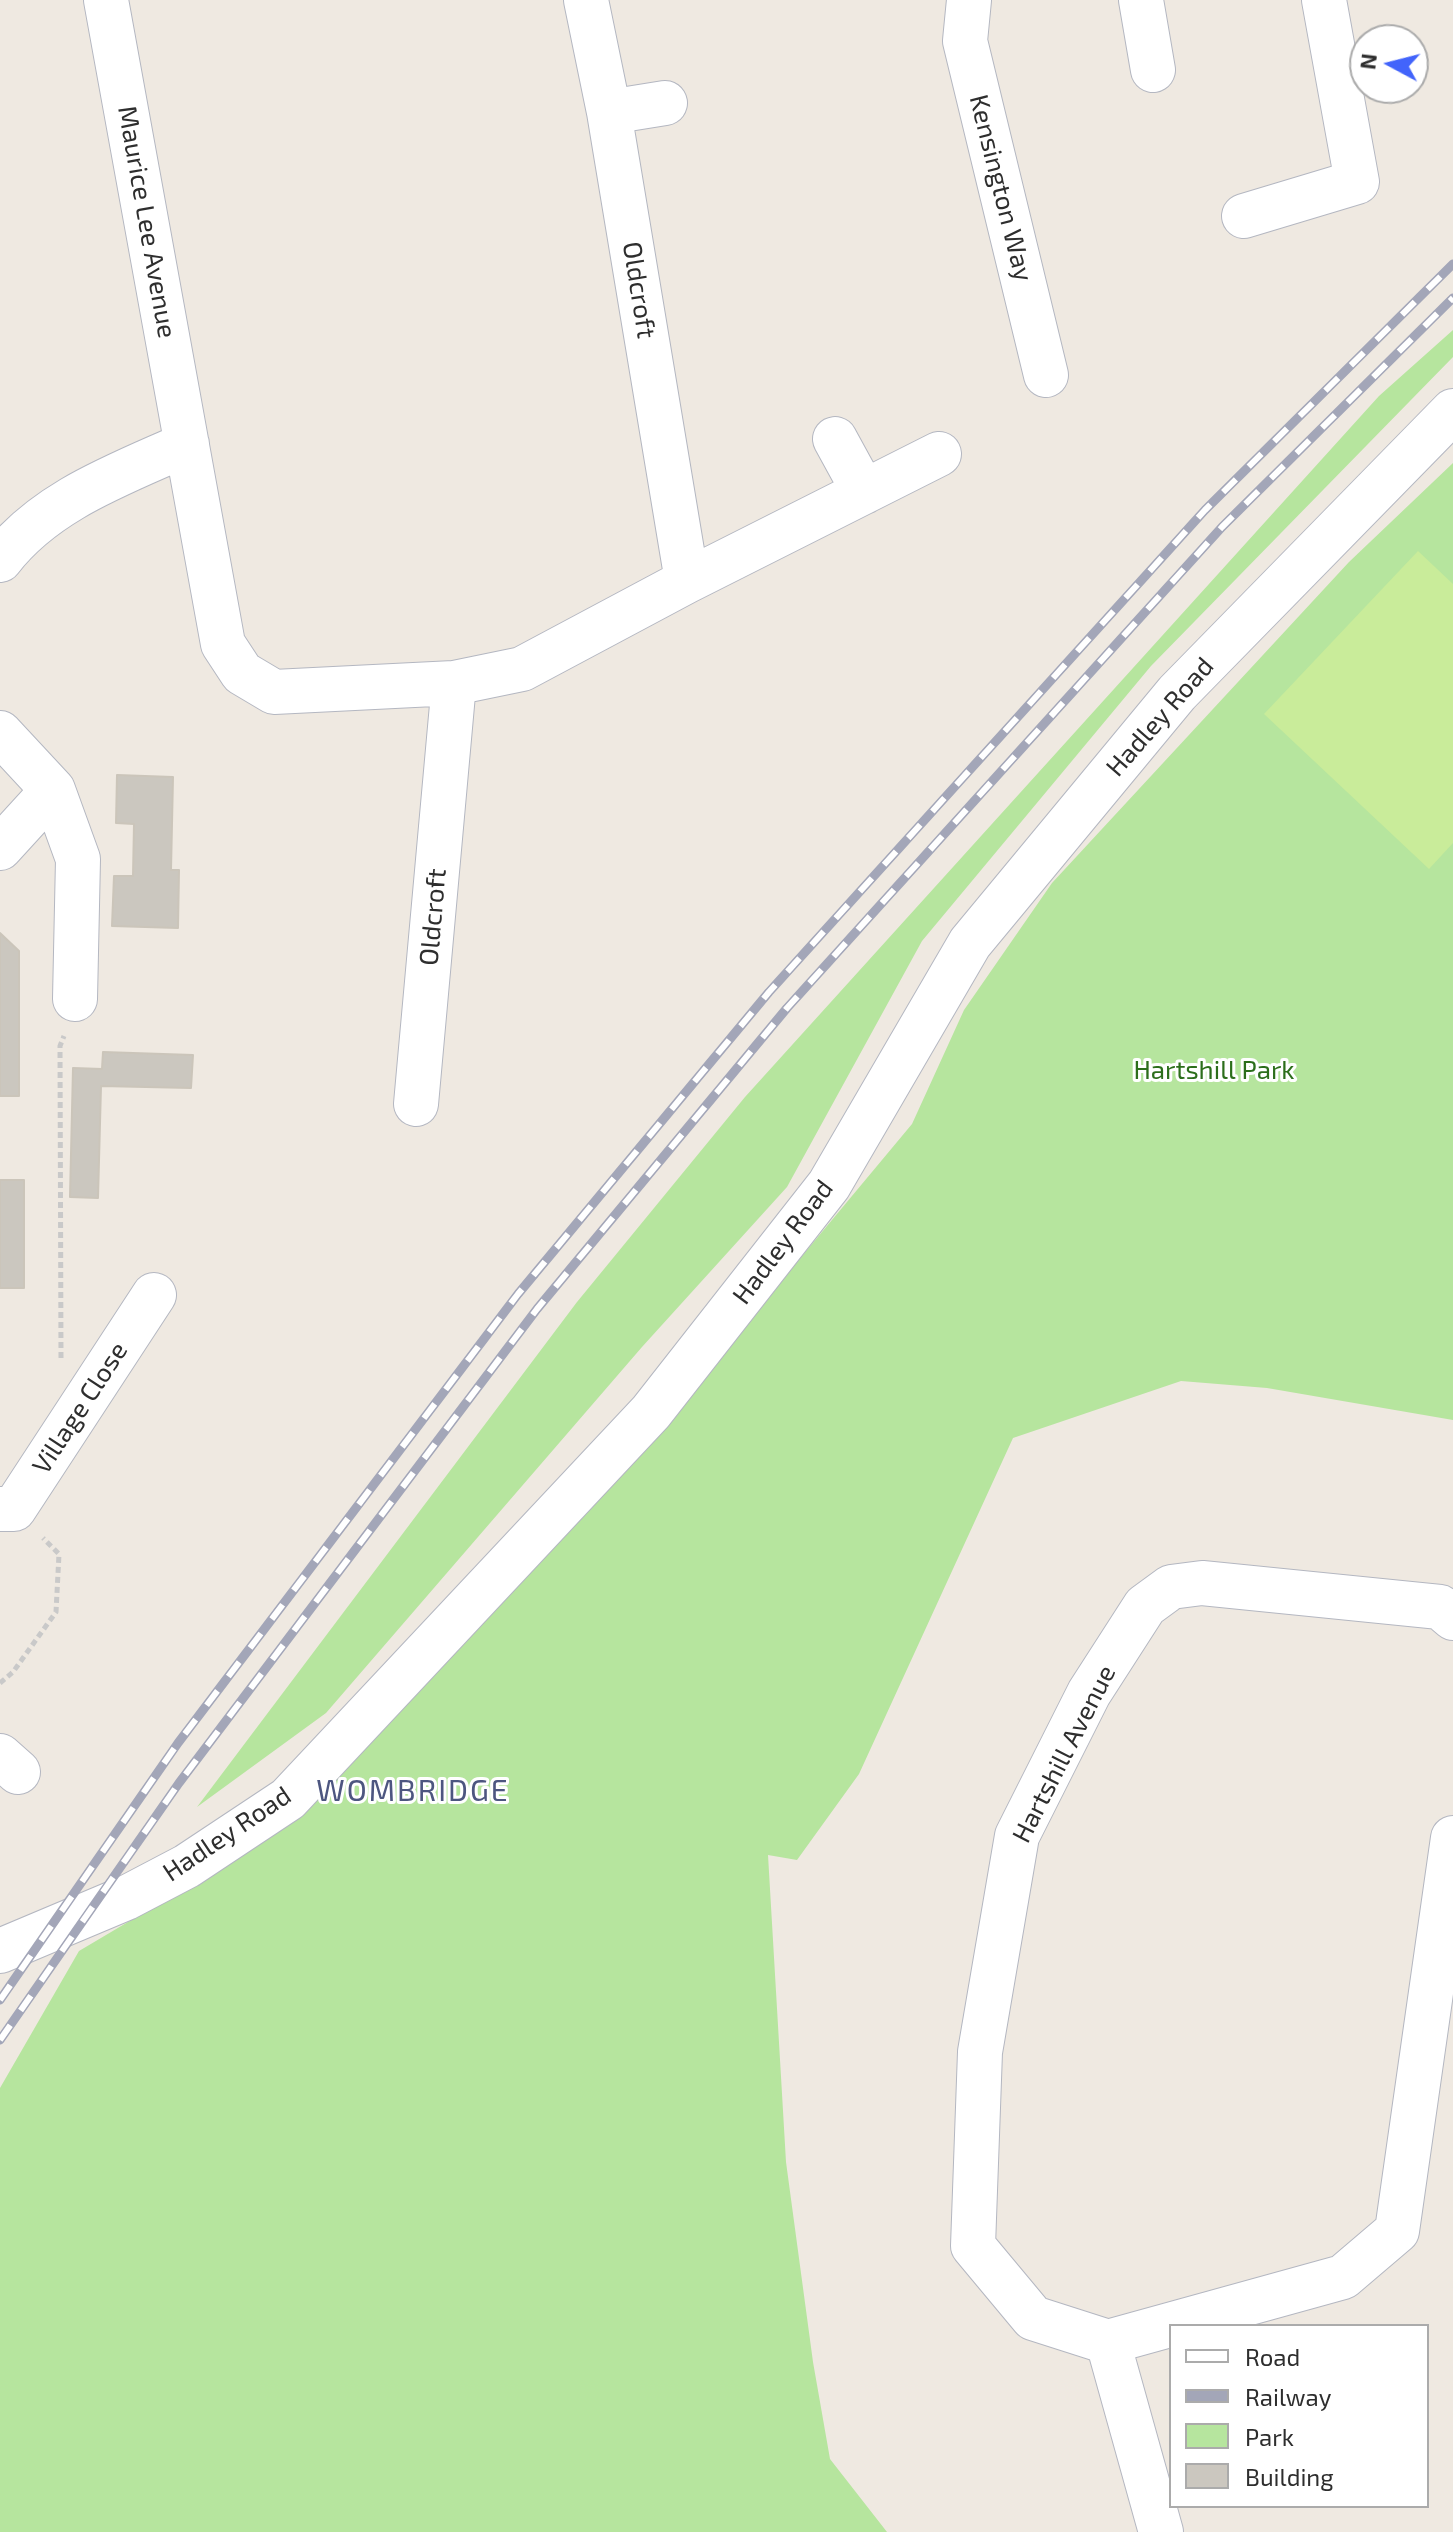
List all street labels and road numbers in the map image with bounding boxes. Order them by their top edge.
street label: Kensington Way [963,91,1039,285]
street label: Maurice Lee Avenue [111,103,183,341]
street label: Oldcroft [616,239,662,341]
street label: Hadley Road [1100,651,1220,783]
street label: Oldcroft [413,867,453,967]
street label: Hadley Road [726,1174,840,1310]
street label: Village Close [26,1336,134,1480]
street label: Hartshill Avenue [1006,1660,1122,1848]
street label: Hadley Road [157,1780,297,1888]

